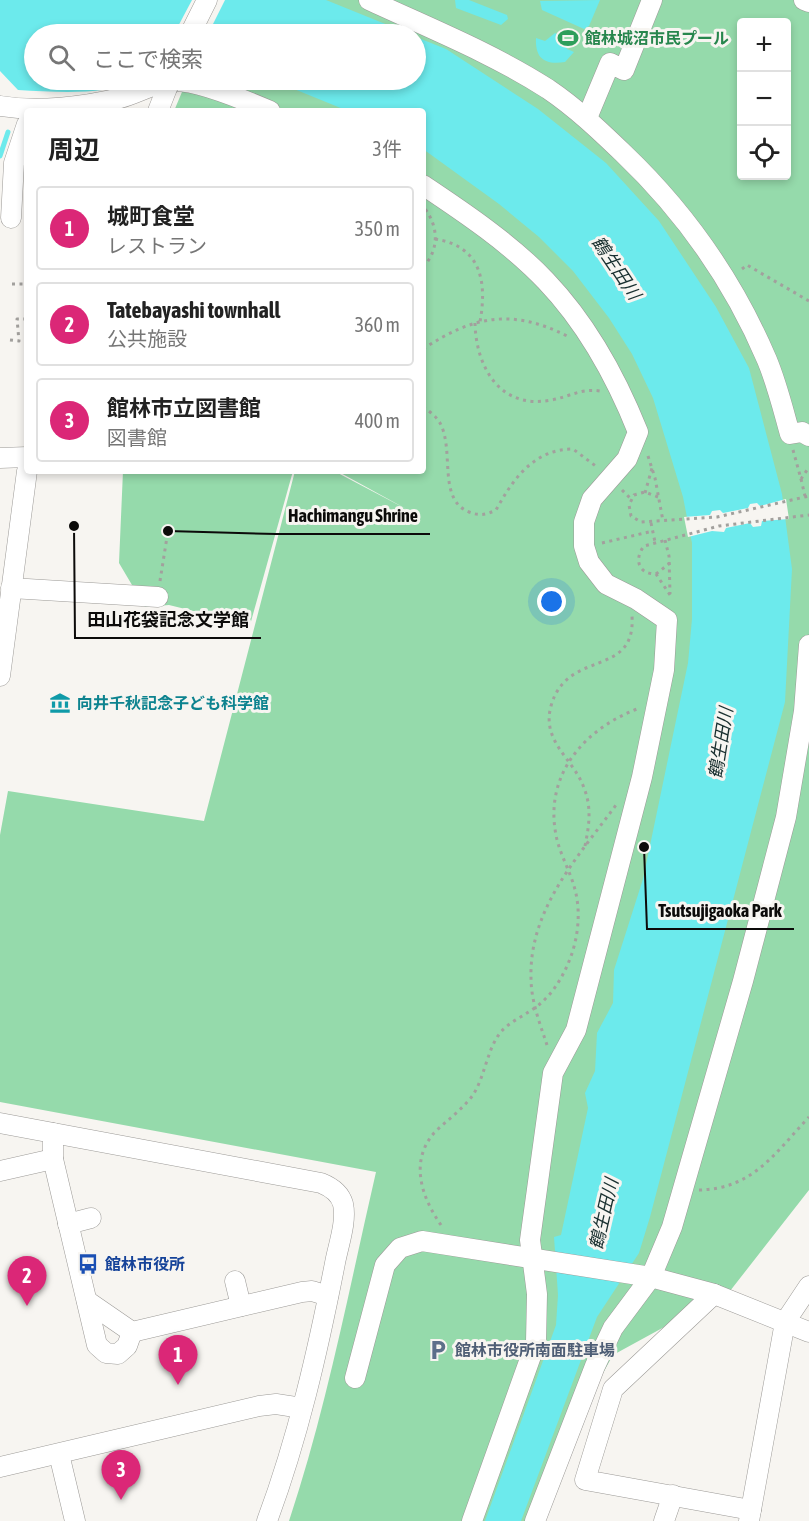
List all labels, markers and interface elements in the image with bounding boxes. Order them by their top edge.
map controls [737,18,791,180]
button: + [737,18,791,72]
search box [24,24,426,90]
sports icon: 館林城沼市民プール [556,26,580,50]
place label: 館林城沼市民プール [585,29,729,47]
icon: search [45,41,78,74]
text: ここで検索 [93,46,203,72]
button: − [737,72,791,126]
button: locate [737,126,791,180]
text: 周辺 [48,135,100,165]
text: 3件 [373,137,402,160]
text: 城町食堂 [107,203,195,229]
text: 1 [65,217,74,240]
text: 350 m [355,217,400,240]
water label: 鶴生田川 [588,232,646,305]
text: レストラン [107,234,207,257]
text: Tatebayashi townhall [107,297,280,323]
text: 2 [65,313,74,336]
text: 360 m [355,313,400,336]
text: 公共施設 [107,327,187,350]
text: 館林市立図書館 [107,395,261,421]
text: 3 [65,409,74,432]
text: 400 m [355,409,400,432]
text: 図書館 [107,426,167,449]
callout: Hachimangu Shrine [276,498,430,534]
text: Hachimangu Shrine [288,505,418,526]
your location [537,587,566,616]
callout: 田山花袋記念文学館 [75,602,261,638]
text: 田山花袋記念文学館 [87,609,249,630]
museum icon: 向井千秋記念子ども科学館 [48,691,72,715]
place label: 向井千秋記念子ども科学館 [77,694,269,712]
water label: 鶴生田川 [705,704,737,780]
callout: Tsutsujigaoka Park [647,893,794,929]
text: Tsutsujigaoka Park [658,900,783,921]
water label: 鶴生田川 [585,1174,622,1251]
bus stop icon: 館林市役所 [76,1252,100,1276]
place label: 館林市役所 [105,1255,185,1273]
pin: 2 [8,1256,46,1306]
pin: 1 [158,1336,198,1385]
parking icon: 館林市役所南面駐車場 [426,1338,450,1362]
place label: 館林市役所南面駐車場 [455,1341,615,1359]
pin: 3 [102,1450,140,1500]

